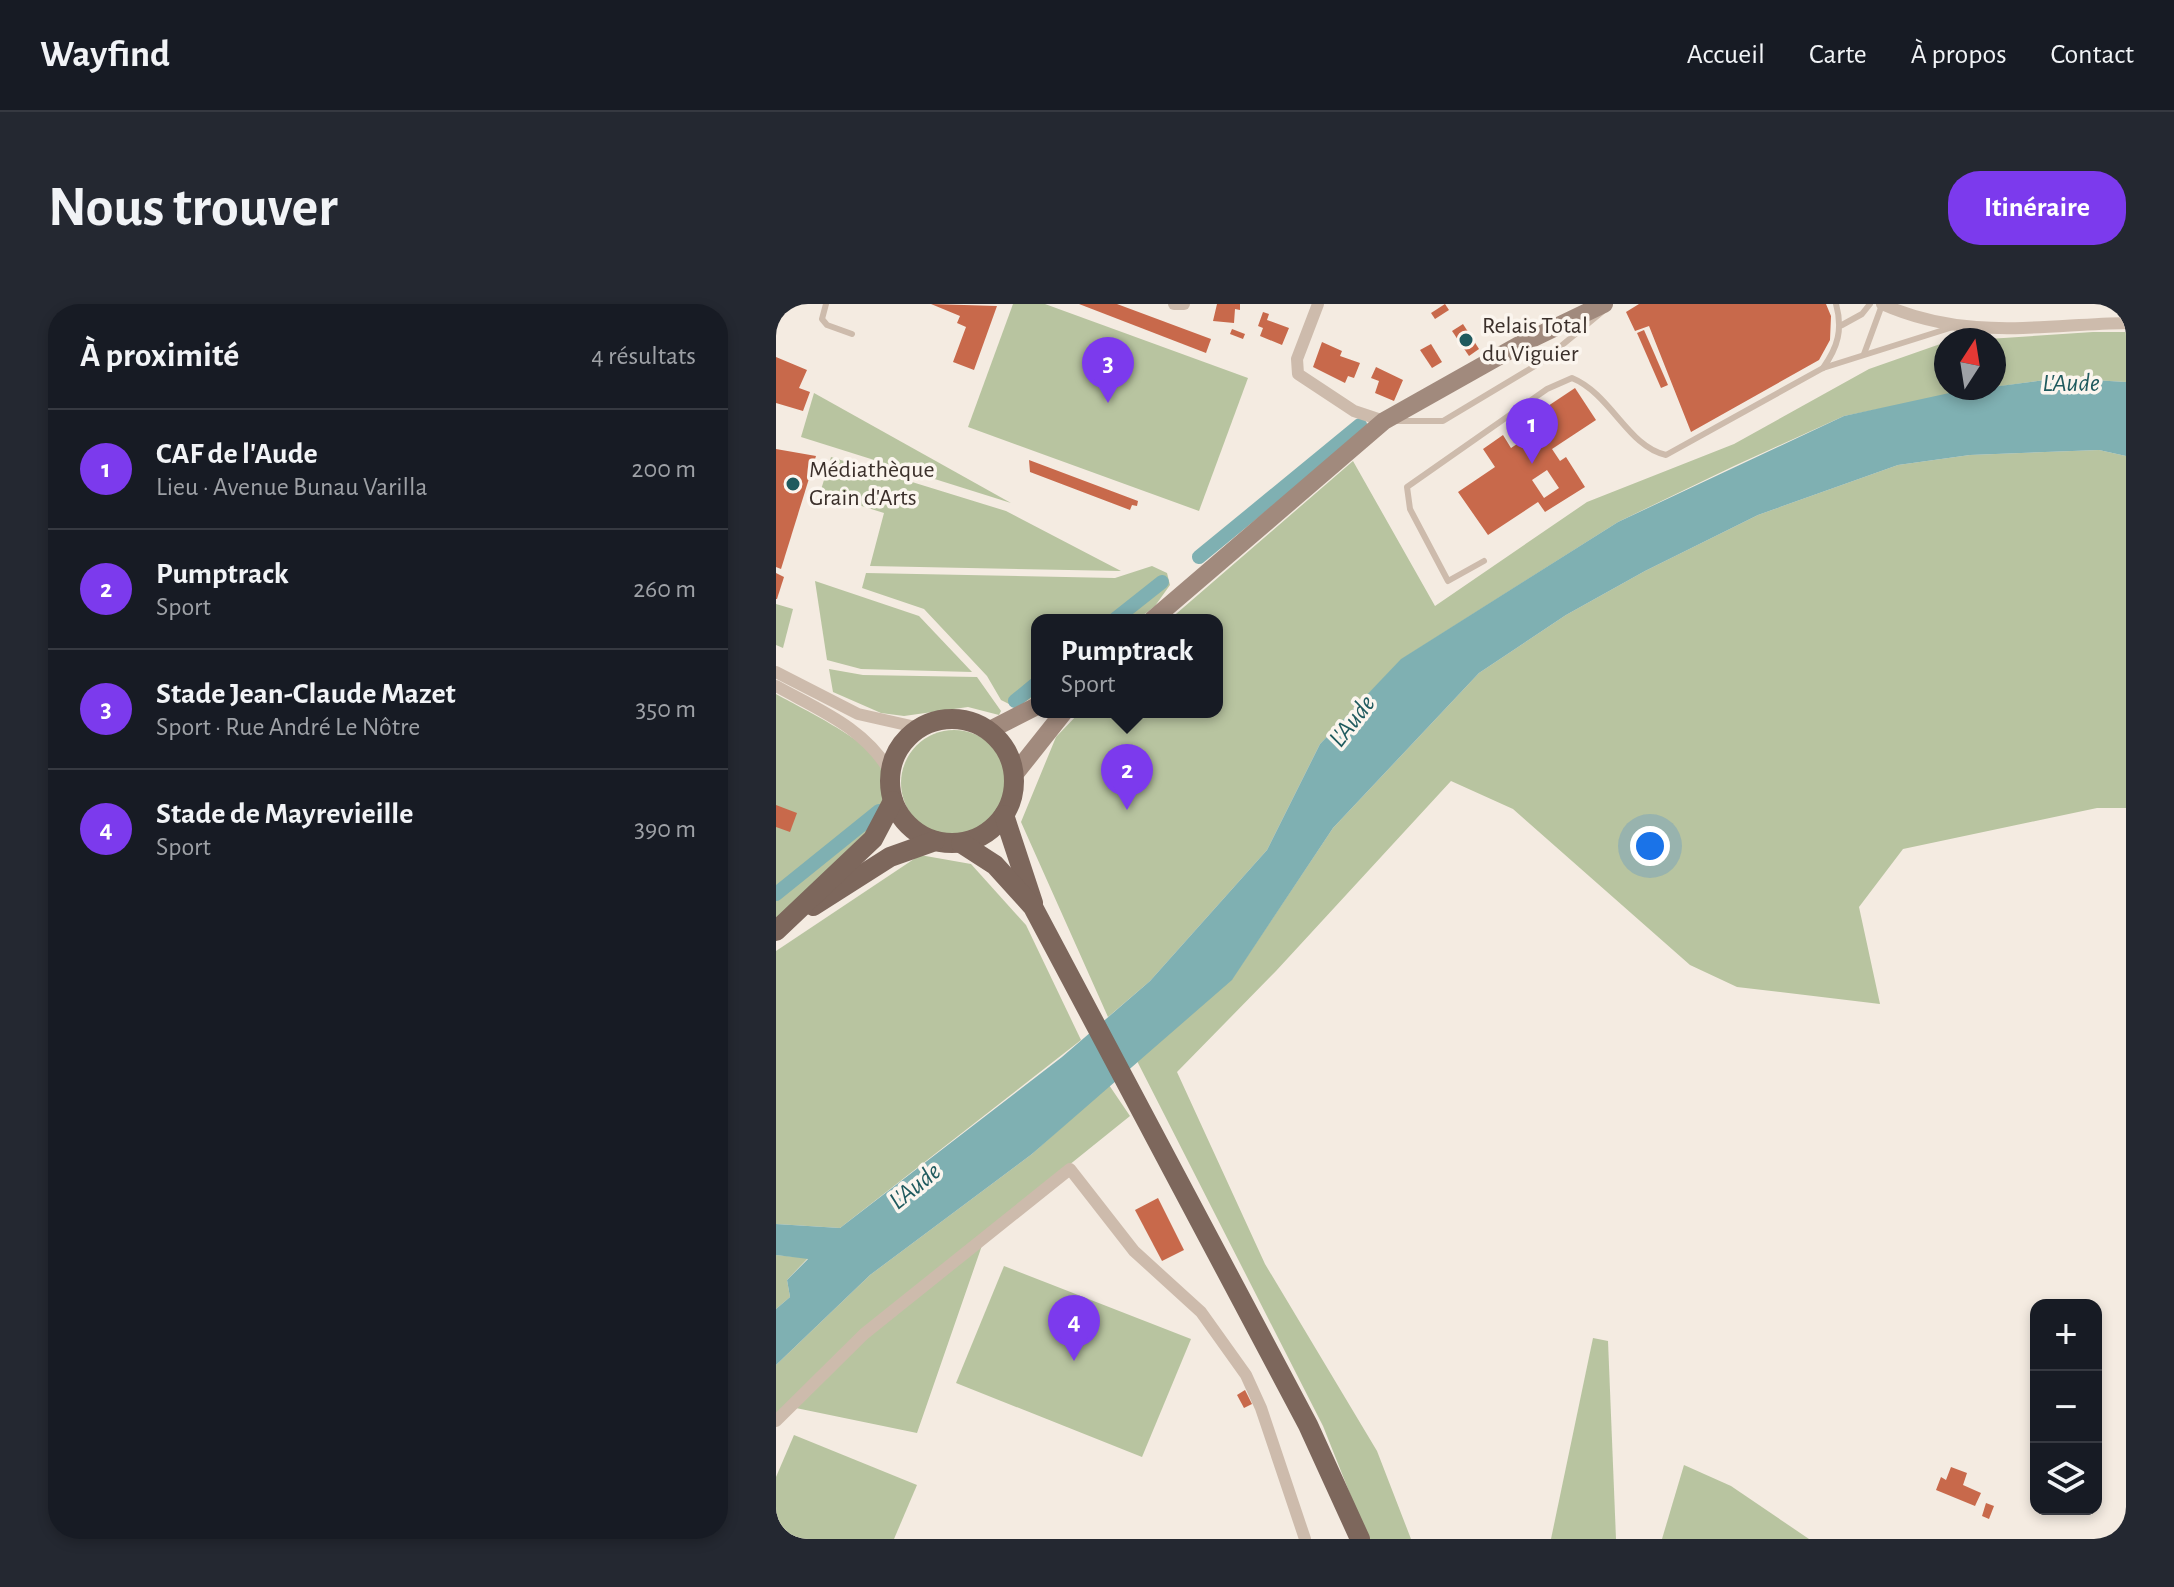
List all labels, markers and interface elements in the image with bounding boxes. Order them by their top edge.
text: Wayfind [40,36,170,74]
text: Accueil [1687,41,1765,69]
text: Carte [1809,41,1867,69]
text: À propos [1911,41,2007,69]
text: Contact [2051,41,2134,69]
button: Itinéraire [1948,171,2126,245]
text: Nous trouver [48,180,338,236]
place label: Relais Total du Viguier [1482,314,1588,366]
north arrow [1934,328,2006,400]
marker: Relais Total du Viguier [1457,331,1475,349]
pin: 3 [1082,337,1134,403]
text: À proximité [80,339,239,373]
text: 4 résultats [591,343,696,369]
water label: L'Aude [2042,370,2100,396]
pin: 1 [1506,398,1558,464]
text: CAF de l'Aude [156,439,318,469]
text: 1 [101,456,111,482]
text: 200 m [632,456,696,482]
place label: Médiathèque Grain d'Arts [809,458,935,510]
text: Lieu · Avenue Bunau Varilla [156,474,427,500]
marker: Médiathèque Grain d'Arts [784,475,802,493]
text: Pumptrack [156,559,289,589]
text: 2 [100,576,112,602]
text: 260 m [633,576,696,602]
text: Sport [156,594,211,620]
popup [1031,614,1223,718]
text: Pumptrack [1061,636,1193,666]
text: Sport [1061,671,1115,697]
text: Stade Jean-Claude Mazet [156,679,456,709]
water label: L'Aude [1324,690,1380,752]
text: 3 [100,696,112,722]
text: 350 m [636,696,696,722]
text: Sport · Rue André Le Nôtre [156,714,420,740]
pin: 2 [1101,744,1153,810]
text: Stade de Mayrevieille [156,799,413,829]
text: 4 [99,816,113,842]
text: 390 m [634,816,696,842]
your location [1630,826,1670,866]
text: Sport [156,834,211,860]
water label: L'Aude [884,1158,946,1214]
pin: 4 [1048,1295,1100,1361]
map controls [2030,1299,2102,1515]
button: + [2030,1299,2102,1371]
button: − [2030,1371,2102,1443]
button: layers [2030,1443,2102,1515]

